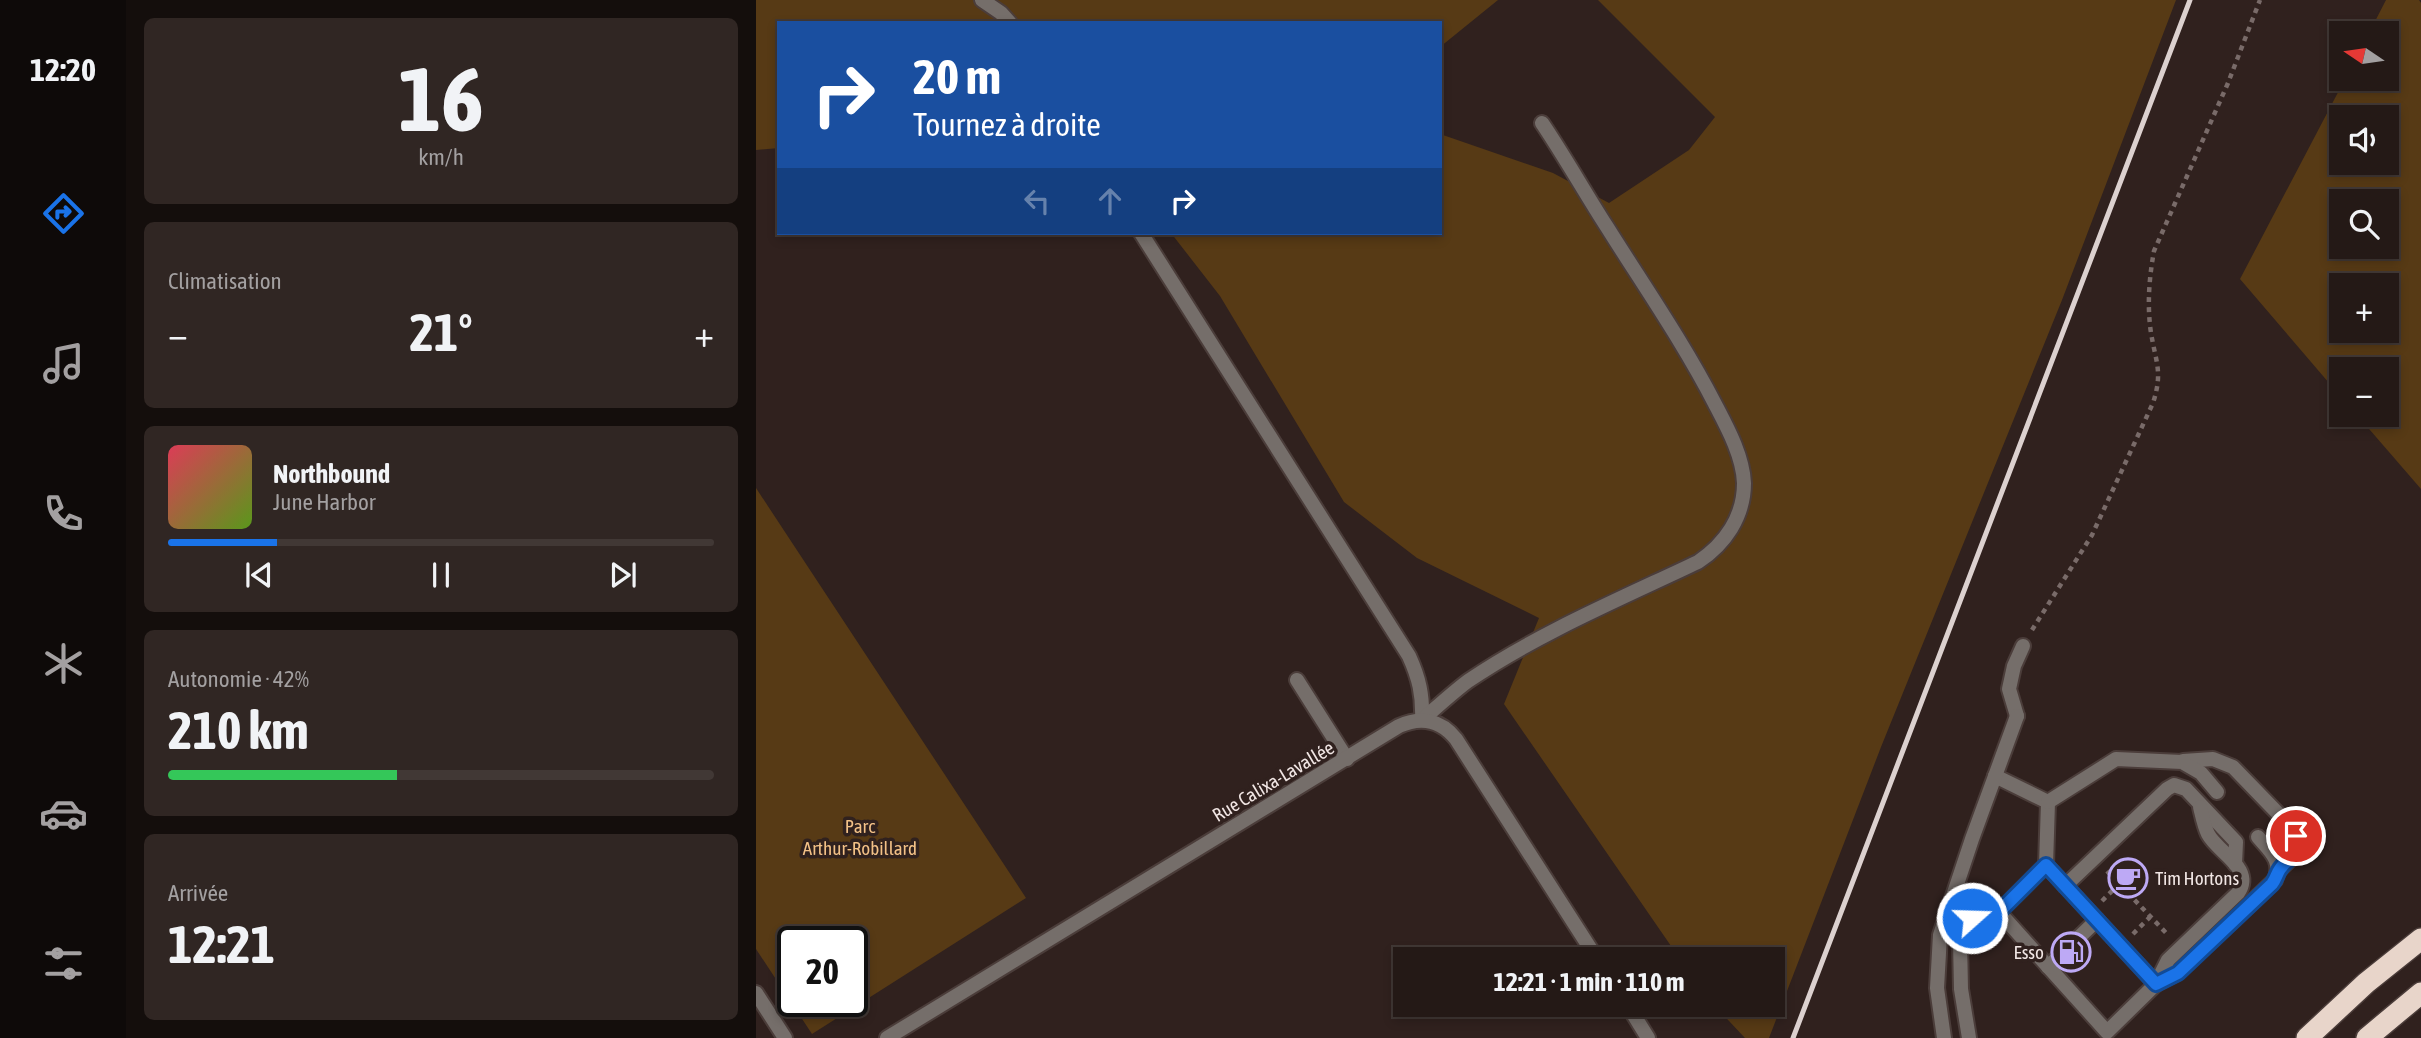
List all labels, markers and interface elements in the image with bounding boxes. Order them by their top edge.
north arrow [2329,21,2399,91]
map controls [2329,21,2399,427]
text: 16 [398,46,484,150]
text: 20 m [913,48,1001,104]
icon: right [798,49,889,140]
text: 12:20 [30,51,96,88]
button: sound [2329,105,2399,175]
text: Tournez à droite [913,106,1101,143]
text: km/h [418,144,464,170]
icon: left [1018,182,1056,220]
icon: ahead [1091,182,1129,220]
icon: right [1164,182,1202,220]
icon: directions [39,189,88,238]
button: search [2329,189,2399,259]
text: Climatisation [168,268,282,294]
button: + [2329,273,2399,343]
text: 21° [409,302,473,362]
text: − [168,312,188,355]
text: + [694,312,714,355]
icon: music [39,339,88,388]
button: − [2329,357,2399,427]
text: Northbound [273,459,390,489]
icon: phone [39,489,88,538]
text: June Harbor [273,489,376,515]
icon: previous [240,556,278,594]
icon: pause [422,556,460,594]
icon: next [604,556,642,594]
icon: climate [39,639,88,688]
text: Autonomie · 42% [168,666,309,692]
text: 210 km [168,700,309,760]
street label: Rue Calixa-Lavallée [1208,736,1338,826]
icon: car [39,789,88,838]
pin [2266,806,2326,866]
park label: Parc Arthur-Robillard [803,815,917,859]
icon: arrive [2277,817,2315,855]
cafe icon: Tim Hortons [2107,857,2149,899]
place label: Tim Hortons [2155,867,2239,889]
text: Arrivée [168,880,228,906]
position arrow [1935,881,2009,955]
text: 12:21 [168,914,275,974]
speed limit sign: 20 [777,926,868,1017]
fuel station icon: Esso [2050,931,2092,973]
icon: filters [39,939,88,988]
place label: Esso [2014,941,2044,963]
text: 12:21 · 1 min · 110 m [1494,967,1684,997]

